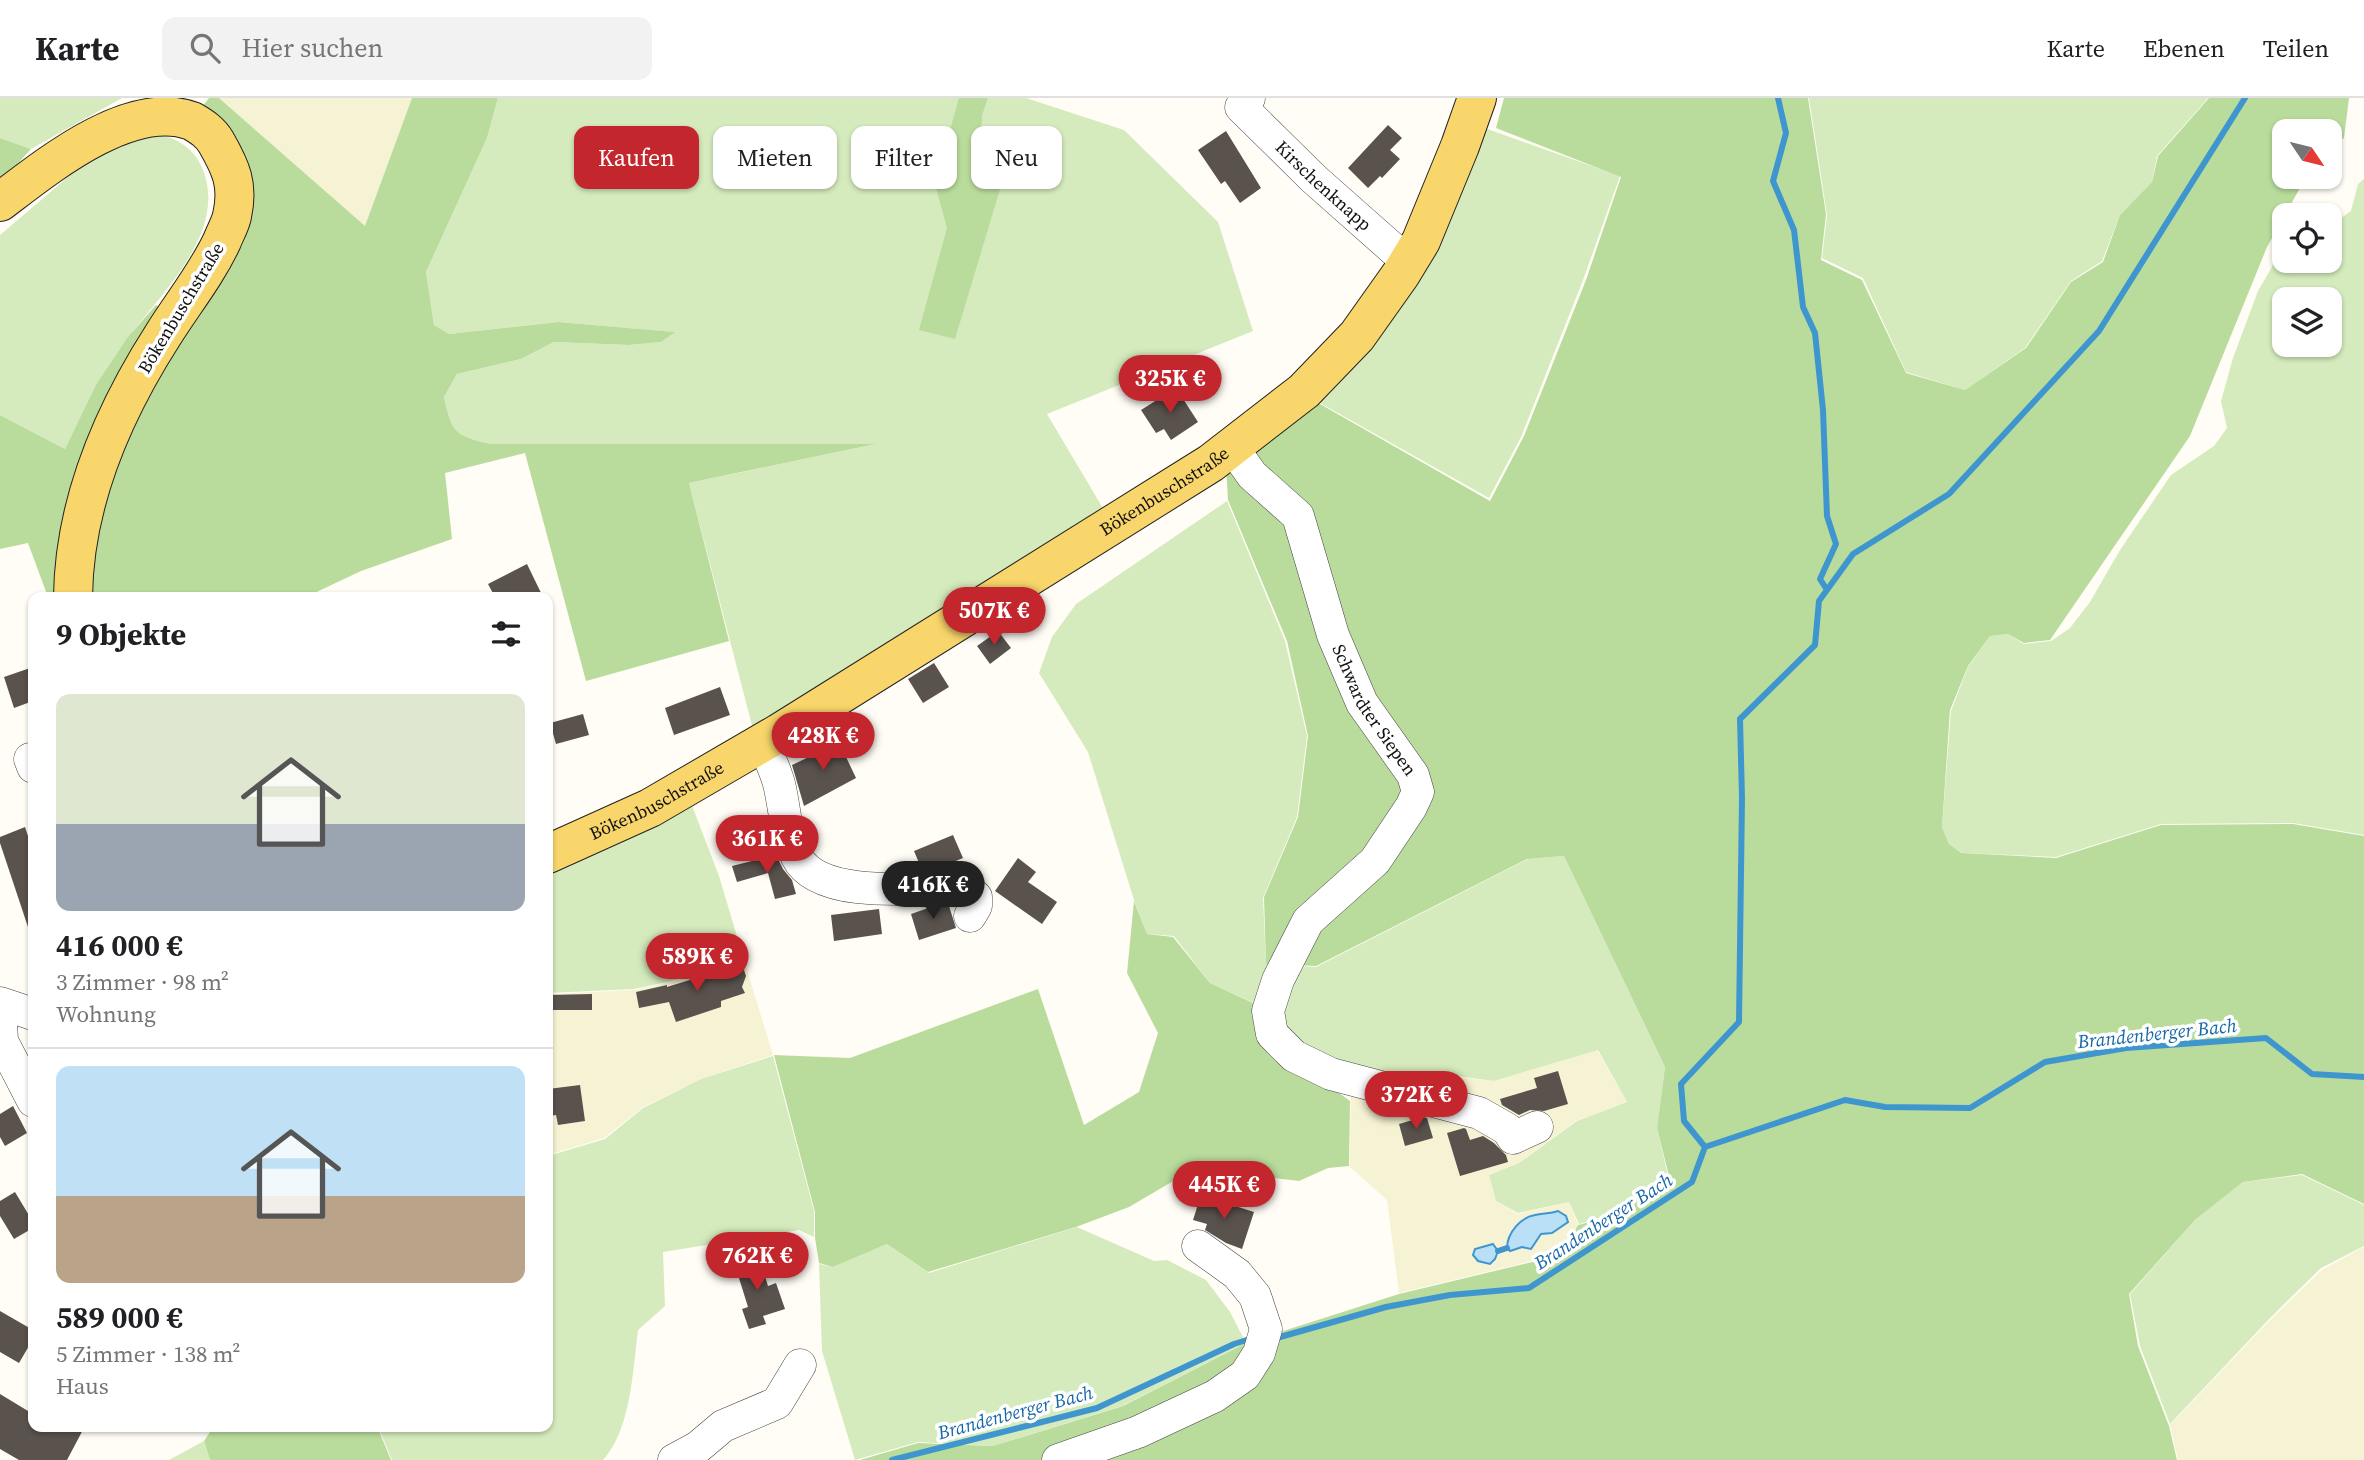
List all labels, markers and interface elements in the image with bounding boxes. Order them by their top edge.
search box [162,17,652,80]
text: Karte [35,26,120,71]
icon: search [186,29,224,67]
text: Hier suchen [242,30,383,66]
text: Karte [2046,32,2105,65]
text: Ebenen [2143,32,2225,65]
text: Teilen [2263,32,2329,65]
north arrow [2272,119,2342,189]
map controls [2272,119,2342,357]
chip: Kaufen [574,126,699,189]
chip: Mieten [713,126,837,189]
chip: Filter [851,126,957,189]
chip: Neu [971,126,1062,189]
street label: Kirschenknapp [1270,135,1377,236]
button: locate [2272,203,2342,273]
street label: Bökenbuschstraße [132,238,230,378]
button: layers [2272,287,2342,357]
pin: 325K € [1113,356,1227,415]
text: 325K € [1135,362,1205,394]
street label: Bökenbuschstraße [1095,441,1234,541]
pin: 507K € [937,588,1051,647]
text: 507K € [959,594,1029,626]
text: 9 Objekte [56,614,186,655]
icon: filters [487,615,525,653]
street label: Schwardter Siepen [1326,640,1423,781]
pin: 428K € [766,712,880,772]
text: 428K € [788,719,858,751]
icon: home [228,739,354,865]
street label: Bökenbuschstraße [585,755,728,846]
pin: 361K € [710,816,824,875]
text: 361K € [732,822,802,854]
pin: 416K € [876,862,990,921]
text: 416K € [898,868,968,900]
text: 416 000 € [56,925,183,966]
pin: 589K € [640,934,754,993]
text: 589K € [662,940,732,972]
text: 3 Zimmer · 98 m² [56,966,229,998]
text: Wohnung [56,998,156,1030]
water label: Brandenberger Bach [2075,1012,2238,1054]
pin: 372K € [1359,1072,1473,1131]
text: 372K € [1381,1078,1451,1110]
icon: home [228,1111,354,1237]
pin: 445K € [1167,1162,1281,1221]
water label: Brandenberger Bach [1528,1166,1678,1276]
text: 445K € [1189,1168,1259,1200]
pin: 762K € [700,1232,814,1292]
text: 762K € [722,1239,792,1271]
text: 589 000 € [56,1297,183,1338]
text: 5 Zimmer · 138 m² [56,1338,240,1370]
text: Haus [56,1370,109,1402]
water label: Brandenberger Bach [934,1379,1096,1445]

